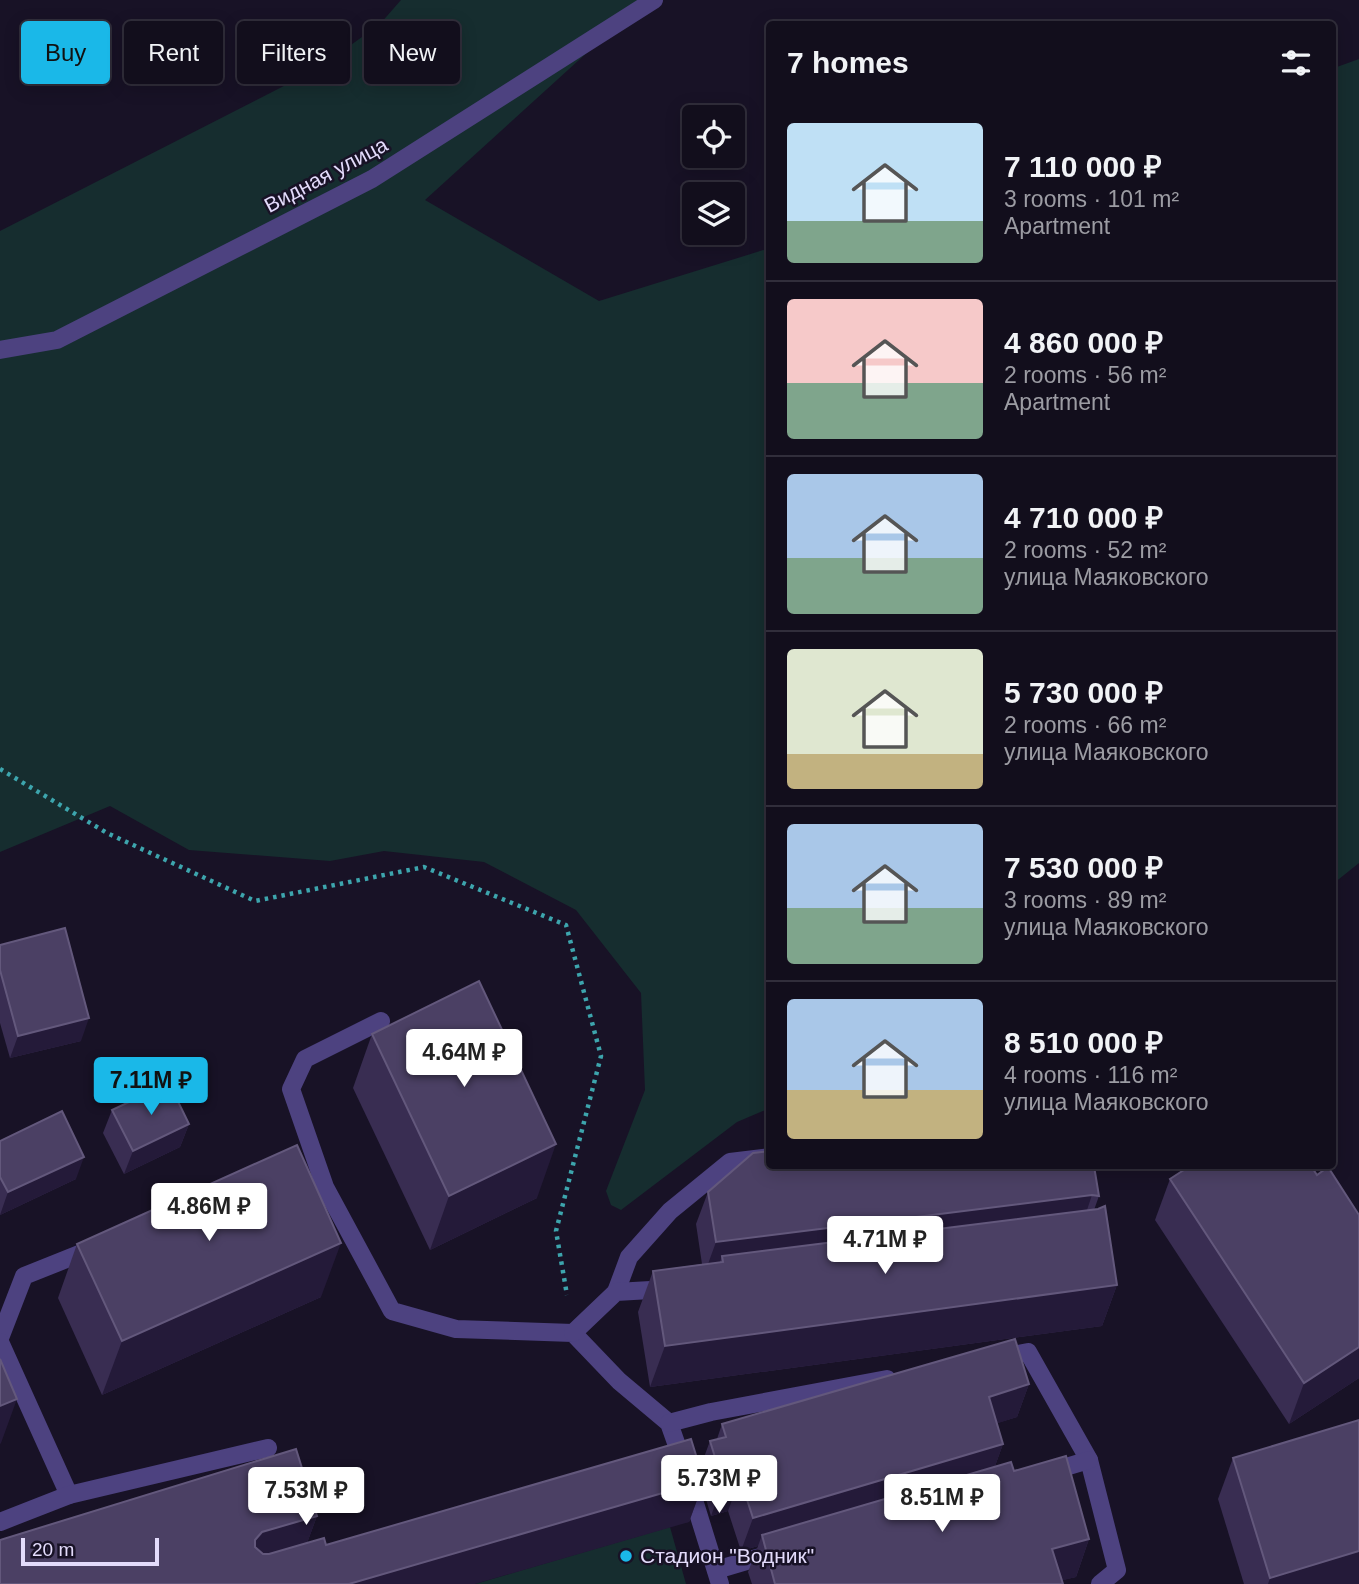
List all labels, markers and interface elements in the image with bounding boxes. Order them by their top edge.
chip: Buy [21,21,110,84]
chip: Rent [124,21,223,84]
chip: Filters [237,21,350,84]
chip: New [364,21,460,84]
icon: filters [1277,44,1315,82]
text: 7 homes [787,46,909,79]
map controls [682,105,745,245]
button: locate [682,105,745,168]
street label: Видная улица [260,132,392,217]
text: 7 110 000 ₽ [1004,150,1162,183]
icon: home [843,151,927,235]
button: layers [682,182,745,245]
text: 3 rooms · 101 m² [1004,186,1179,212]
text: Apartment [1004,213,1110,239]
text: 4 860 000 ₽ [1004,326,1163,359]
icon: home [843,327,927,411]
text: 2 rooms · 56 m² [1004,362,1166,388]
text: Apartment [1004,389,1110,415]
text: 4 710 000 ₽ [1004,501,1163,534]
icon: home [843,502,927,586]
text: 2 rooms · 52 m² [1004,537,1166,563]
text: улица Маяковского [1004,564,1209,590]
text: 5 730 000 ₽ [1004,676,1163,709]
icon: home [843,677,927,761]
text: 2 rooms · 66 m² [1004,712,1166,738]
text: улица Маяковского [1004,739,1209,765]
text: 7 530 000 ₽ [1004,851,1163,884]
icon: home [843,852,927,936]
text: 3 rooms · 89 m² [1004,887,1166,913]
text: улица Маяковского [1004,914,1209,940]
text: 8 510 000 ₽ [1004,1026,1163,1059]
icon: home [843,1027,927,1111]
pin: 4.64M ₽ [399,1030,529,1089]
text: 4.64M ₽ [422,1039,506,1065]
pin: 7.11M ₽ [86,1058,216,1117]
text: 4 rooms · 116 m² [1004,1062,1177,1088]
text: 7.11M ₽ [110,1067,192,1093]
text: улица Маяковского [1004,1089,1209,1115]
pin: 4.86M ₽ [144,1184,274,1243]
text: 4.86M ₽ [167,1193,251,1219]
pin: 4.71M ₽ [820,1216,950,1276]
text: 4.71M ₽ [843,1226,927,1252]
pin: 5.73M ₽ [654,1456,784,1515]
text: 5.73M ₽ [677,1465,761,1491]
pin: 7.53M ₽ [241,1468,371,1527]
pin: 8.51M ₽ [877,1474,1007,1534]
text: 7.53M ₽ [264,1477,348,1503]
text: 8.51M ₽ [900,1484,984,1510]
scale bar [21,1535,159,1567]
text: 20 m [32,1539,74,1560]
place label: Стадион "Водник" [640,1544,814,1567]
marker: Стадион "Водник" [618,1548,634,1564]

